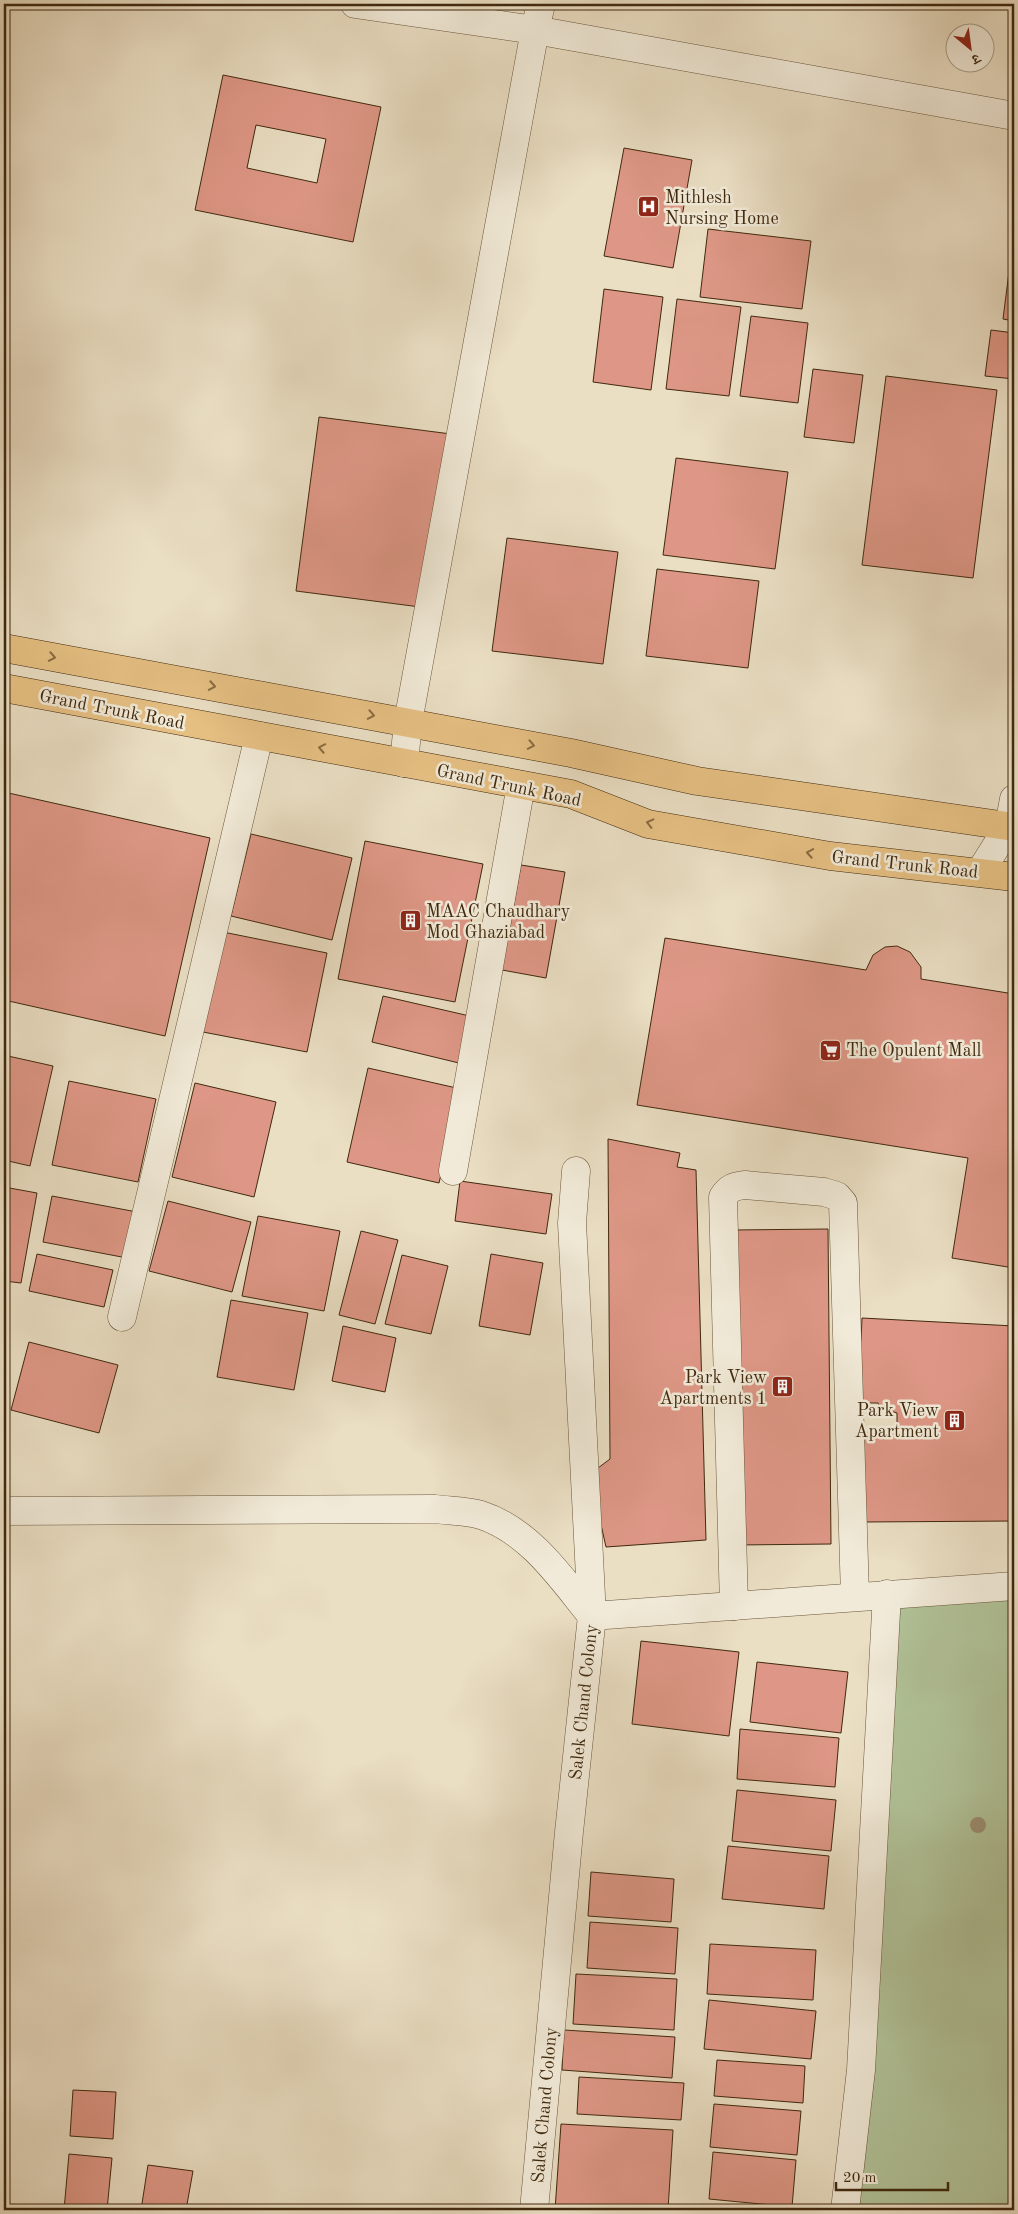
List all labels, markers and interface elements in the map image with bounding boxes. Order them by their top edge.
north arrow [946,22,996,72]
text: उ [969,50,983,67]
place label: Mithlesh Nursing Home [665,189,779,228]
hospital icon: Mithlesh Nursing Home [637,195,661,219]
one-way arrow [47,651,56,661]
one-way arrow [207,680,216,690]
street label: Grand Trunk Road [38,687,186,733]
one-way arrow [367,710,376,720]
one-way arrow [527,740,535,750]
one-way arrow [318,743,327,753]
street label: Grand Trunk Road [435,762,583,810]
one-way arrow [647,819,655,829]
one-way arrow [806,848,814,858]
street label: Grand Trunk Road [831,848,979,882]
place label: MAAC Chaudhary Mod Ghaziabad [426,903,571,942]
building icon: MAAC Chaudhary Mod Ghaziabad [398,909,422,933]
supermarket icon: The Opulent Mall [818,1038,842,1062]
place label: The Opulent Mall [846,1042,982,1060]
place label: Park View Apartments 1 [659,1369,767,1408]
building icon: Park View Apartments 1 [771,1375,795,1399]
place label: Park View Apartment [855,1402,939,1441]
building icon: Park View Apartment [943,1408,967,1432]
street label: Salek Chand Colony [567,1623,601,1781]
street label: Salek Chand Colony [529,2026,561,2184]
scale bar [836,2159,948,2191]
text: 20 m [843,2171,877,2186]

